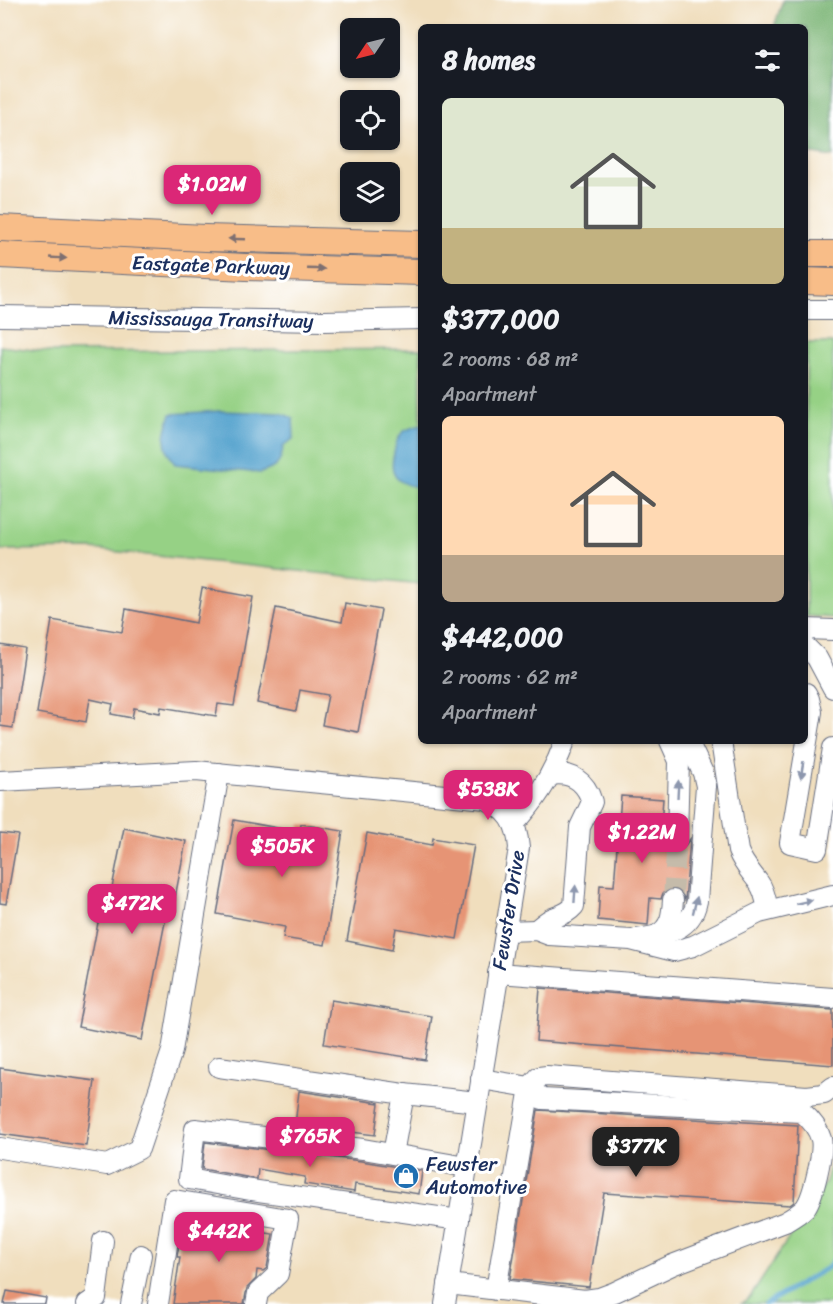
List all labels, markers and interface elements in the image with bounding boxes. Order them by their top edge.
north arrow [340,18,400,78]
map controls [340,18,400,222]
text: 8 homes [442,37,535,83]
icon: filters [751,44,784,77]
button: locate [340,90,400,150]
icon: home [559,137,667,245]
button: layers [340,162,400,222]
pin: $1.02M [163,165,261,216]
text: $1.02M [178,167,246,202]
one-way arrow [228,234,247,243]
street label: Eastgate Parkway [131,245,291,286]
one-way arrow [49,253,68,263]
one-way arrow [307,264,326,273]
text: $377,000 [442,296,560,342]
street label: Mississauga Transitway [108,300,315,339]
text: 2 rooms · 68 m² [442,342,578,377]
text: Apartment [442,377,536,412]
icon: home [559,455,667,563]
text: $442,000 [442,614,563,660]
text: 2 rooms · 62 m² [442,660,578,695]
text: Apartment [442,695,536,730]
one-way arrow [798,761,807,780]
pin: $538K [446,770,530,821]
text: $538K [458,772,518,807]
one-way arrow [673,779,682,798]
pin: $1.22M [593,813,691,864]
text: $1.22M [608,815,676,850]
pin: $505K [240,827,324,878]
text: $505K [251,829,313,864]
street label: Fewster Drive [482,847,535,973]
pin: $472K [90,884,174,935]
one-way arrow [570,884,580,903]
text: $472K [101,886,163,921]
one-way arrow [691,896,701,914]
one-way arrow [795,897,814,906]
pin: $765K [268,1117,352,1168]
text: $765K [280,1119,340,1154]
pin: $377K [594,1127,678,1178]
text: $377K [606,1129,666,1164]
place label: Fewster Automotive [425,1147,527,1205]
shop icon: Fewster Automotive [391,1161,421,1191]
pin: $442K [177,1212,261,1263]
text: $442K [188,1214,250,1249]

